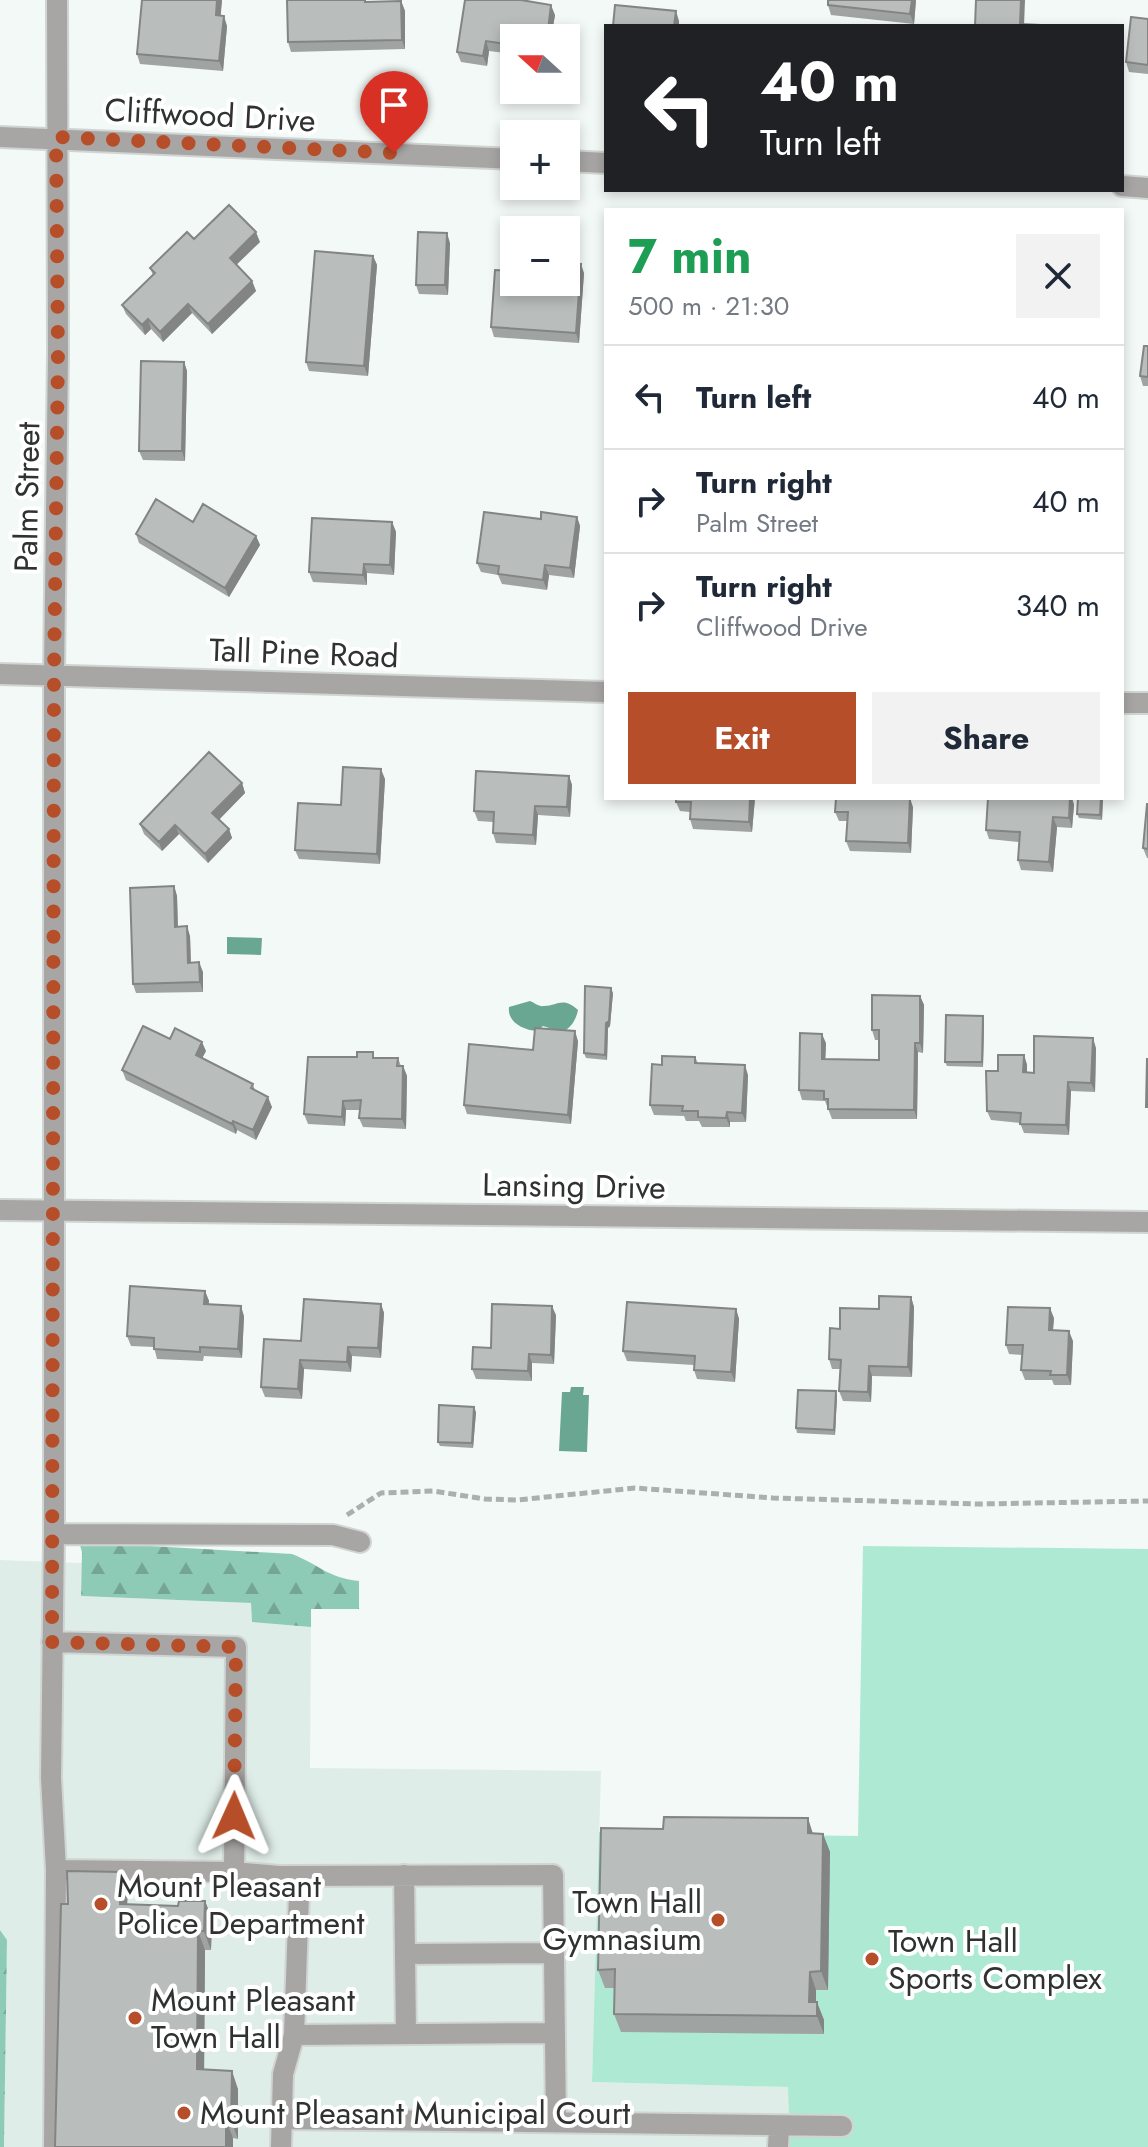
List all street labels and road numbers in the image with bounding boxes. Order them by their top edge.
street label: Cliffwood Drive [103,87,317,143]
street label: Palm Street [3,421,51,573]
street label: Tall Pine Road [209,627,399,679]
street label: Lansing Drive [482,1161,666,1211]

